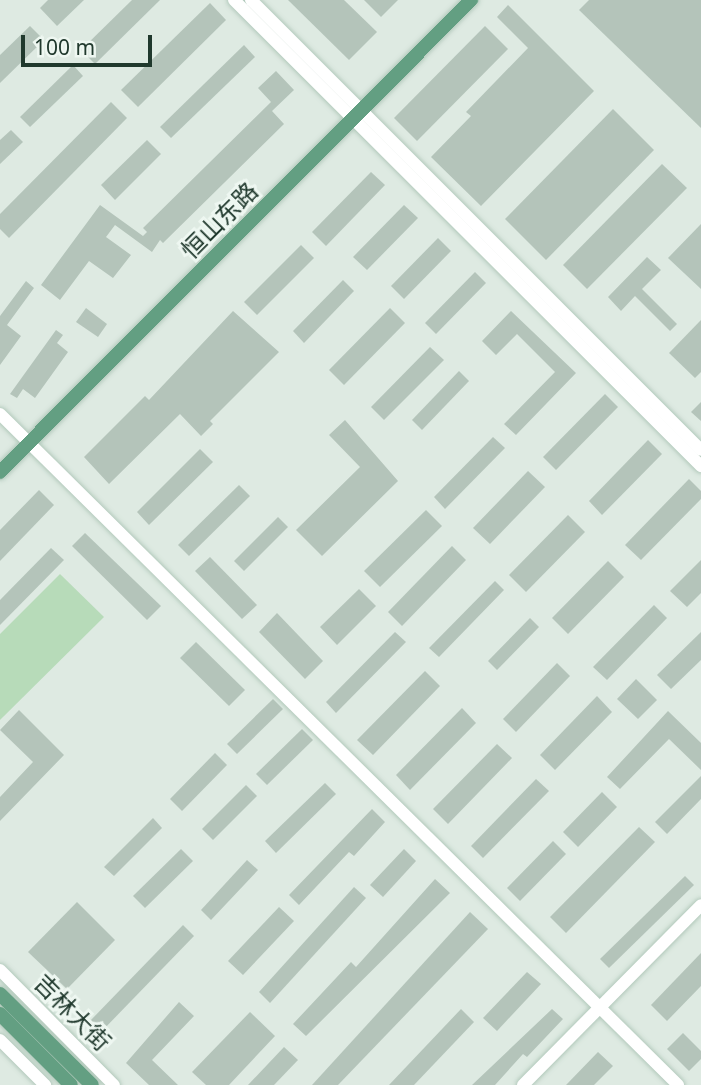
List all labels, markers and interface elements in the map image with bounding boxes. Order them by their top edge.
scale bar [24,21,156,65]
text: 100 m [34,33,95,61]
street label: 恒山东路 [175,176,263,264]
street label: 吉林大街 [29,968,117,1056]

